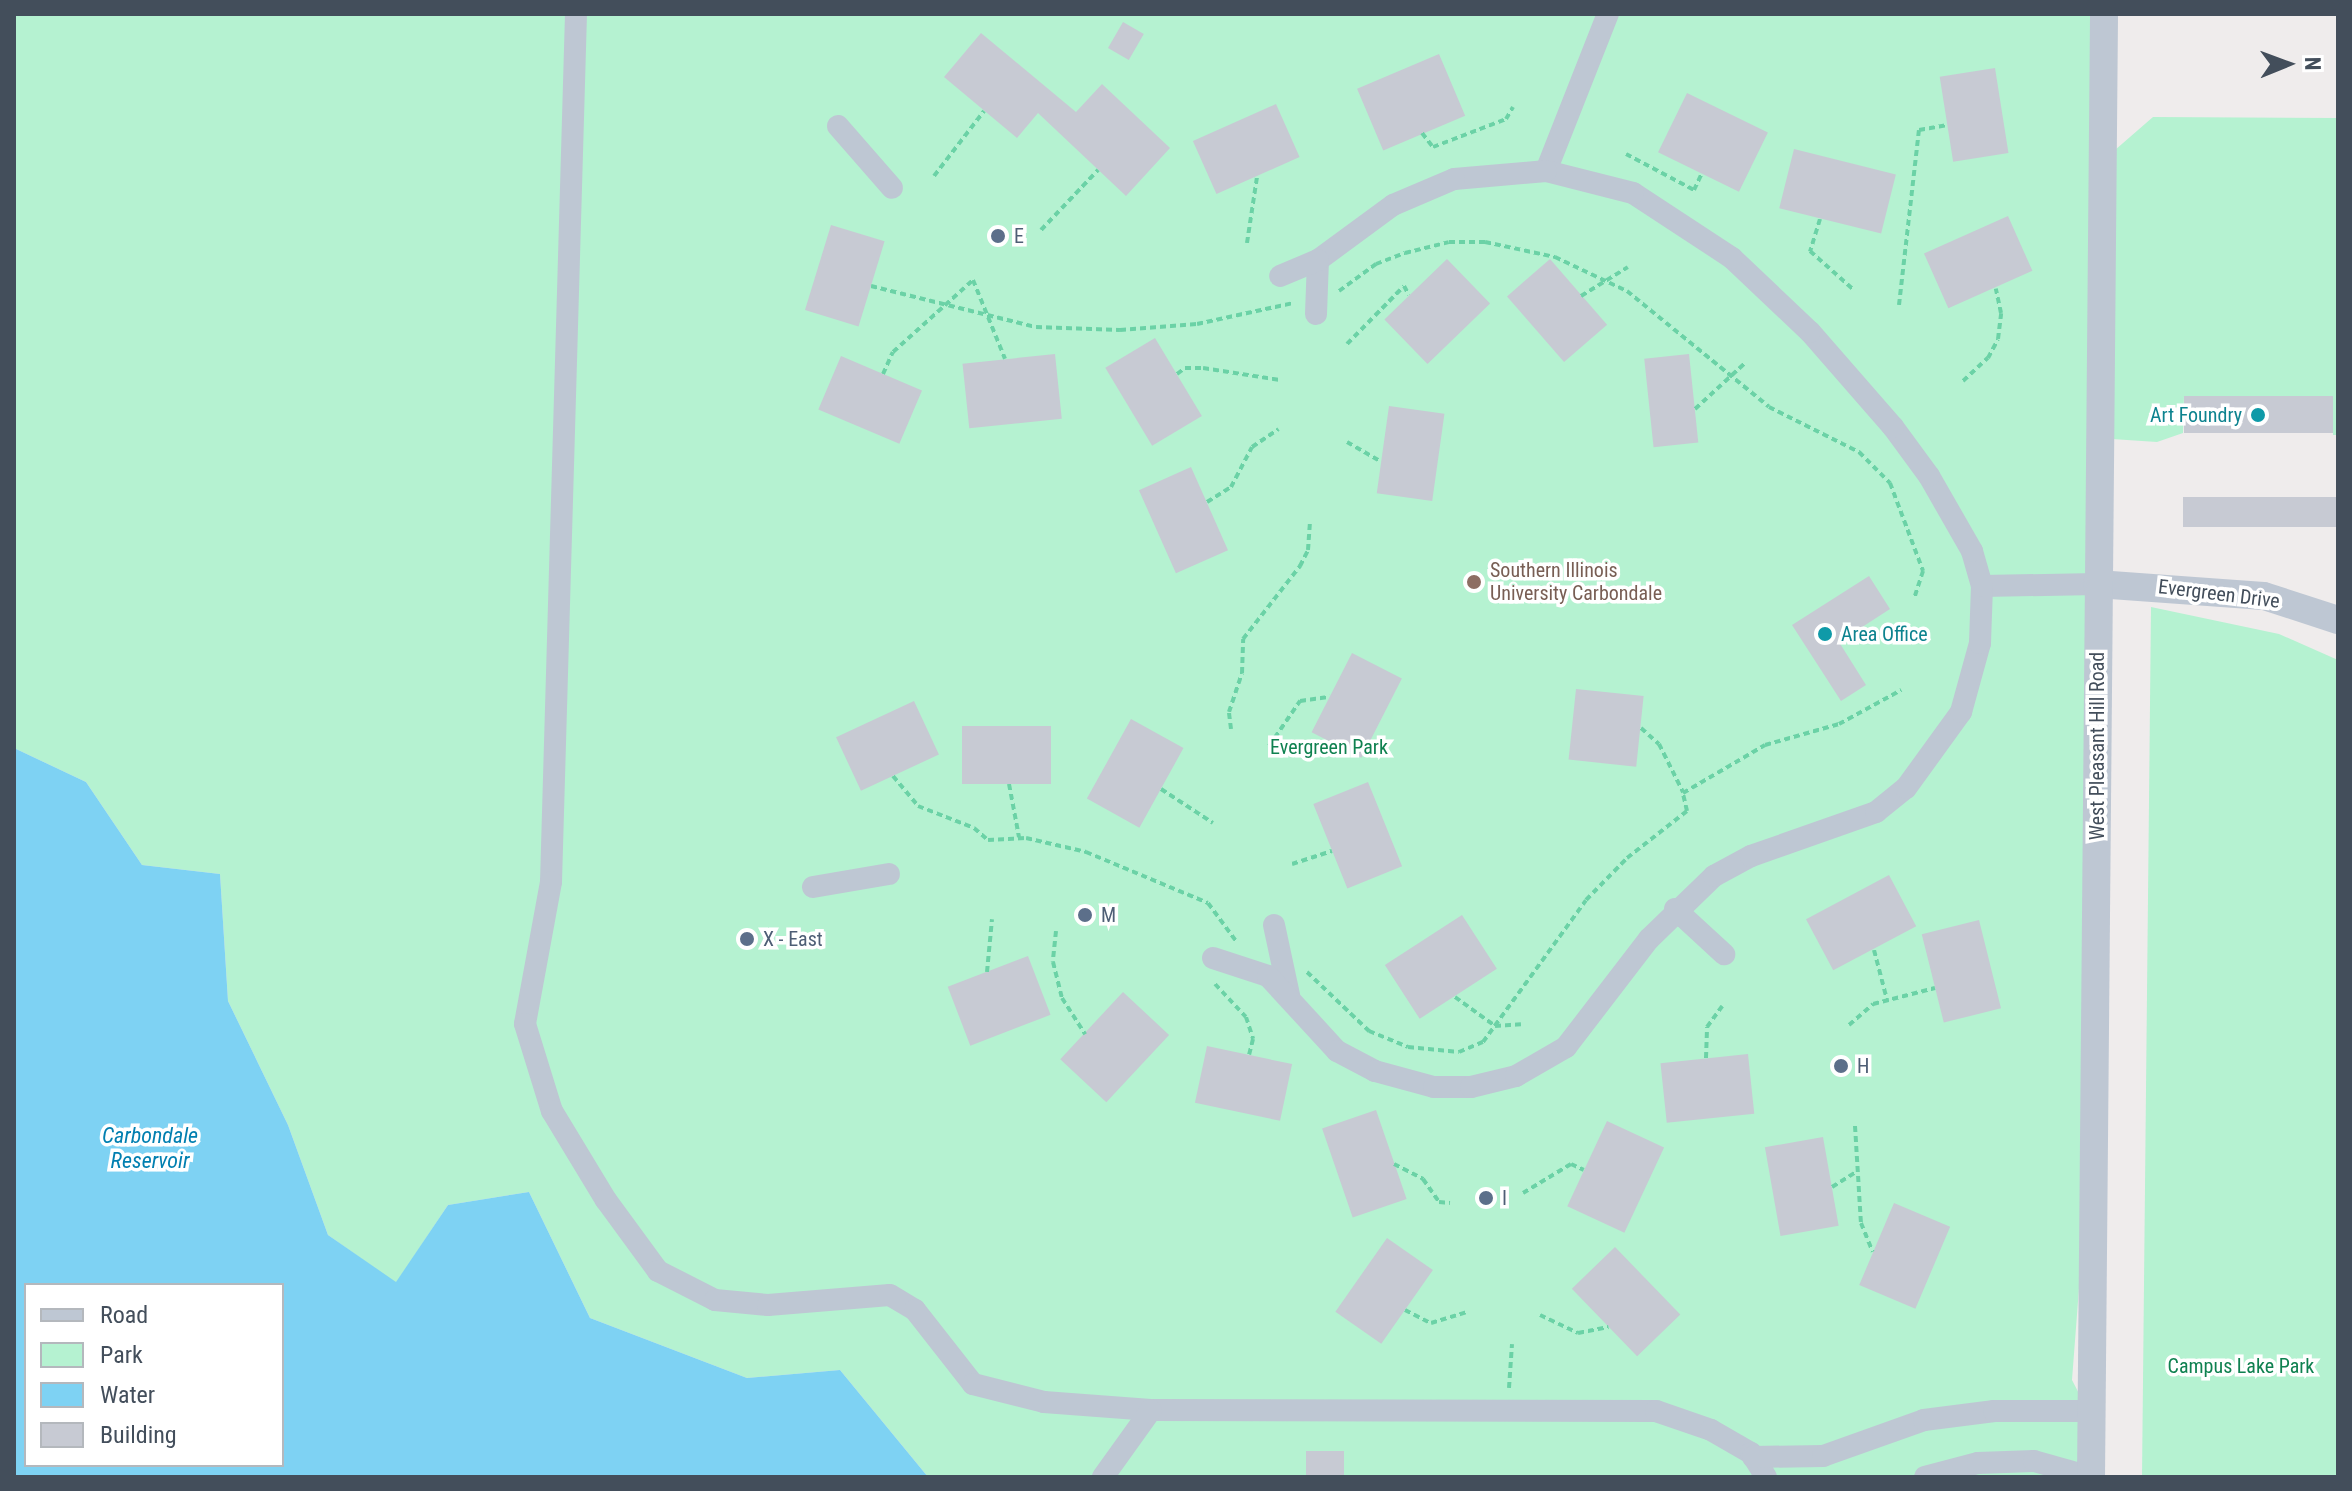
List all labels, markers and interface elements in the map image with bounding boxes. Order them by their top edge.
north arrow [2248,24,2328,104]
text: N [2300,57,2325,71]
place label: E [1014,224,1024,248]
marker: E [989,227,1007,245]
place label: Art Foundry [2150,403,2242,427]
marker: Art Foundry [2249,406,2267,424]
place label: Southern Illinois University Carbondale [1490,558,1662,605]
marker: Southern Illinois University Carbondale [1465,573,1483,591]
street label: Evergreen Drive [2157,575,2281,613]
place label: Area Office [1841,622,1928,646]
marker: Area Office [1816,625,1834,643]
street label: West Pleasant Hill Road [2085,652,2109,840]
park label: Evergreen Park [1270,735,1388,759]
place label: M [1101,903,1116,927]
marker: M [1076,906,1094,924]
place label: X - East [763,927,823,951]
marker: X - East [738,930,756,948]
place label: H [1857,1054,1869,1078]
marker: H [1832,1057,1850,1075]
water label: Carbondale Reservoir [102,1122,198,1174]
place label: I [1502,1186,1507,1210]
marker: I [1477,1189,1495,1207]
legend [24,1283,284,1467]
text: Road [100,1301,148,1329]
text: Park [100,1341,143,1369]
park label: Campus Lake Park [2168,1354,2314,1378]
text: Water [100,1381,155,1409]
text: Building [100,1421,177,1449]

